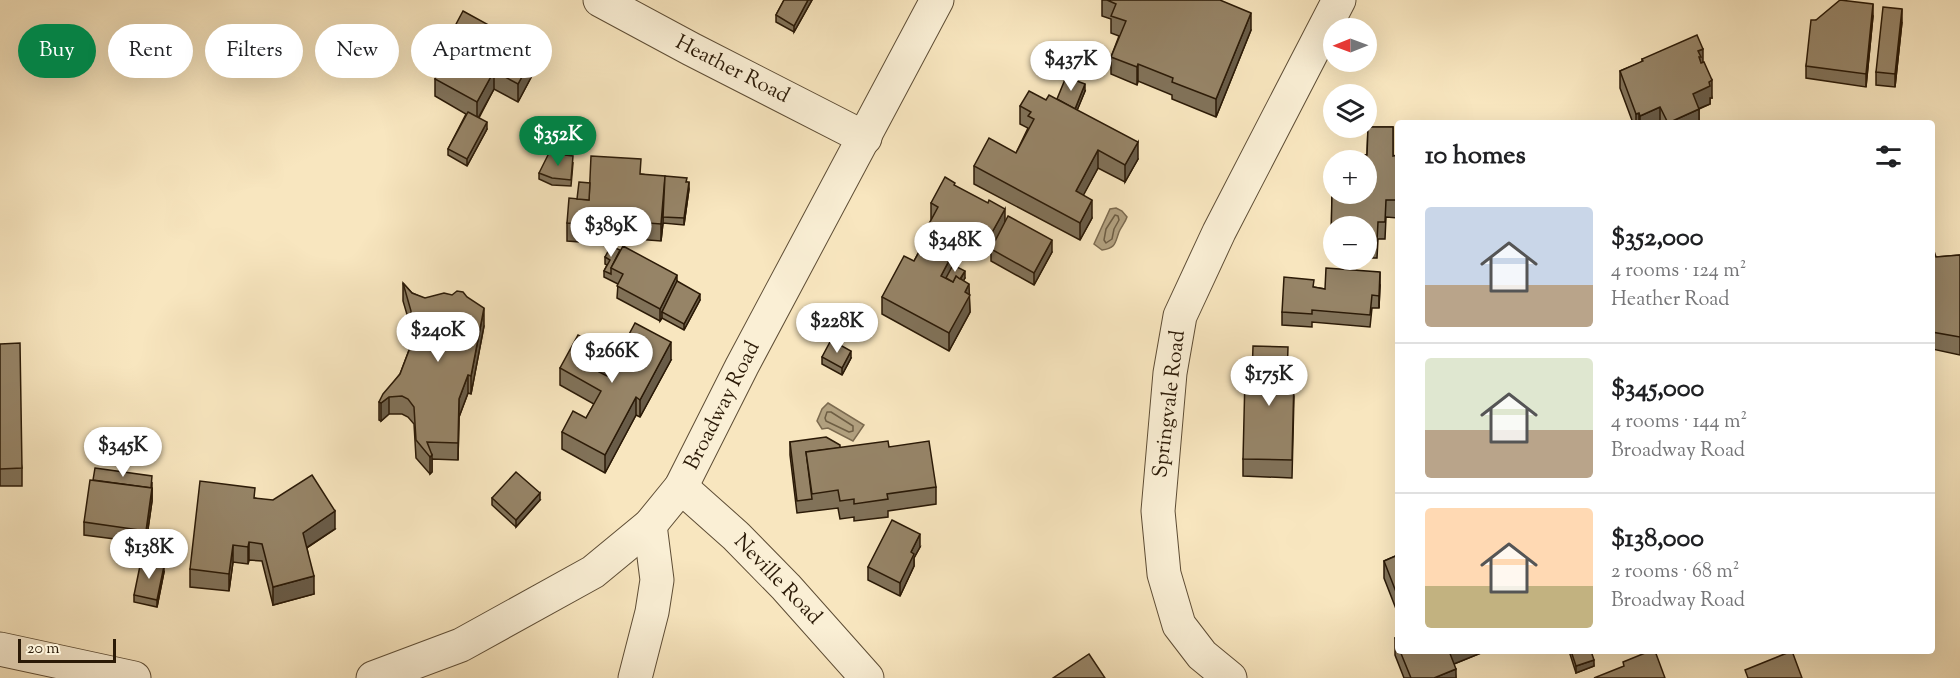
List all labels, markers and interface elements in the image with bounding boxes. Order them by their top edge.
north arrow [1323,18,1377,72]
map controls [1323,18,1377,270]
chip: Buy [18,24,96,78]
chip: Rent [108,24,193,78]
chip: Filters [205,24,303,78]
chip: New [315,24,399,78]
chip: Apartment [411,24,552,78]
street label: Heather Road [670,28,794,112]
pin: $437K [1029,41,1113,92]
text: $437K [1044,46,1098,75]
button: layers [1323,84,1377,138]
pin: $352K [516,116,600,167]
text: $352K [533,121,583,150]
text: 10 homes [1425,138,1526,175]
icon: filters [1872,140,1905,173]
button: + [1323,150,1377,204]
pin: $389K [569,207,653,258]
text: $389K [585,212,637,241]
button: − [1323,216,1377,270]
text: $352,000 [1611,220,1703,257]
pin: $348K [913,222,997,273]
text: $348K [928,227,982,256]
icon: home [1473,231,1545,303]
text: 4 rooms · 124 m² [1611,257,1746,286]
text: Heather Road [1611,286,1730,315]
pin: $228K [795,303,879,354]
text: $228K [810,308,864,337]
pin: $240K [396,312,480,363]
text: $240K [411,317,465,346]
street label: Springvale Road [1146,328,1194,479]
pin: $266K [570,333,654,384]
street label: Broadway Road [678,336,768,476]
text: $266K [585,338,639,367]
pin: $175K [1227,356,1311,407]
text: $175K [1245,361,1293,390]
text: $345,000 [1611,371,1704,408]
icon: home [1473,382,1545,454]
text: 4 rooms · 144 m² [1611,408,1747,437]
pin: $345K [81,427,165,478]
text: $345K [98,432,148,461]
text: Broadway Road [1611,437,1745,466]
text: $138,000 [1611,521,1704,558]
street label: Neville Road [726,528,828,632]
pin: $138K [107,529,191,580]
icon: home [1473,532,1545,604]
text: $138K [124,534,174,563]
text: 2 rooms · 68 m² [1611,558,1739,587]
text: Broadway Road [1611,587,1745,616]
scale bar [18,636,116,664]
text: 20 m [27,638,60,661]

